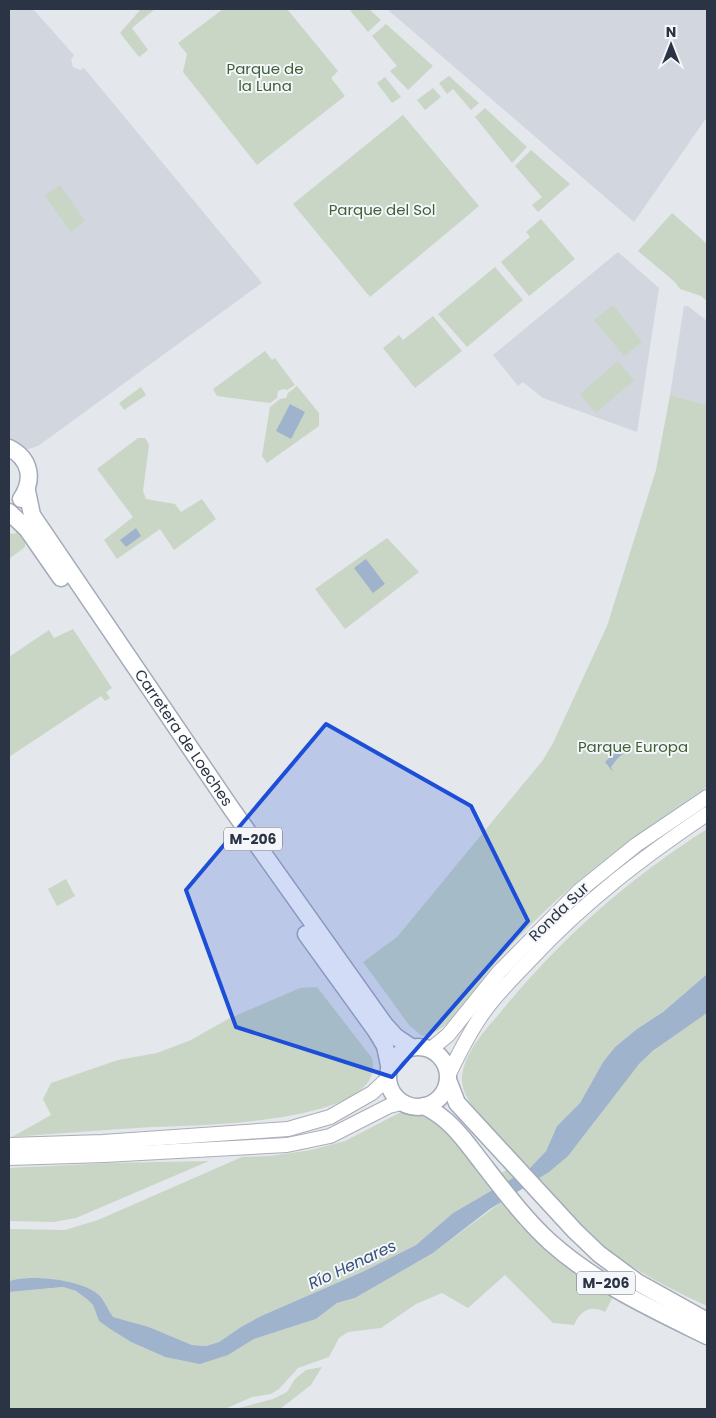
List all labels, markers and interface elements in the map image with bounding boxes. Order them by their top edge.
north arrow [646,20,696,70]
text: N [666,22,676,42]
park label: Parque de la Luna [227,58,303,96]
park label: Parque del Sol [329,199,435,220]
street label: Carretera de Loeches [130,665,238,811]
park label: Parque Europa [578,736,688,757]
road number: M-206 [224,828,282,851]
street label: Ronda Sur [524,877,594,946]
water label: Río Henares [304,1234,400,1295]
road number: M-206 [577,1272,635,1295]

